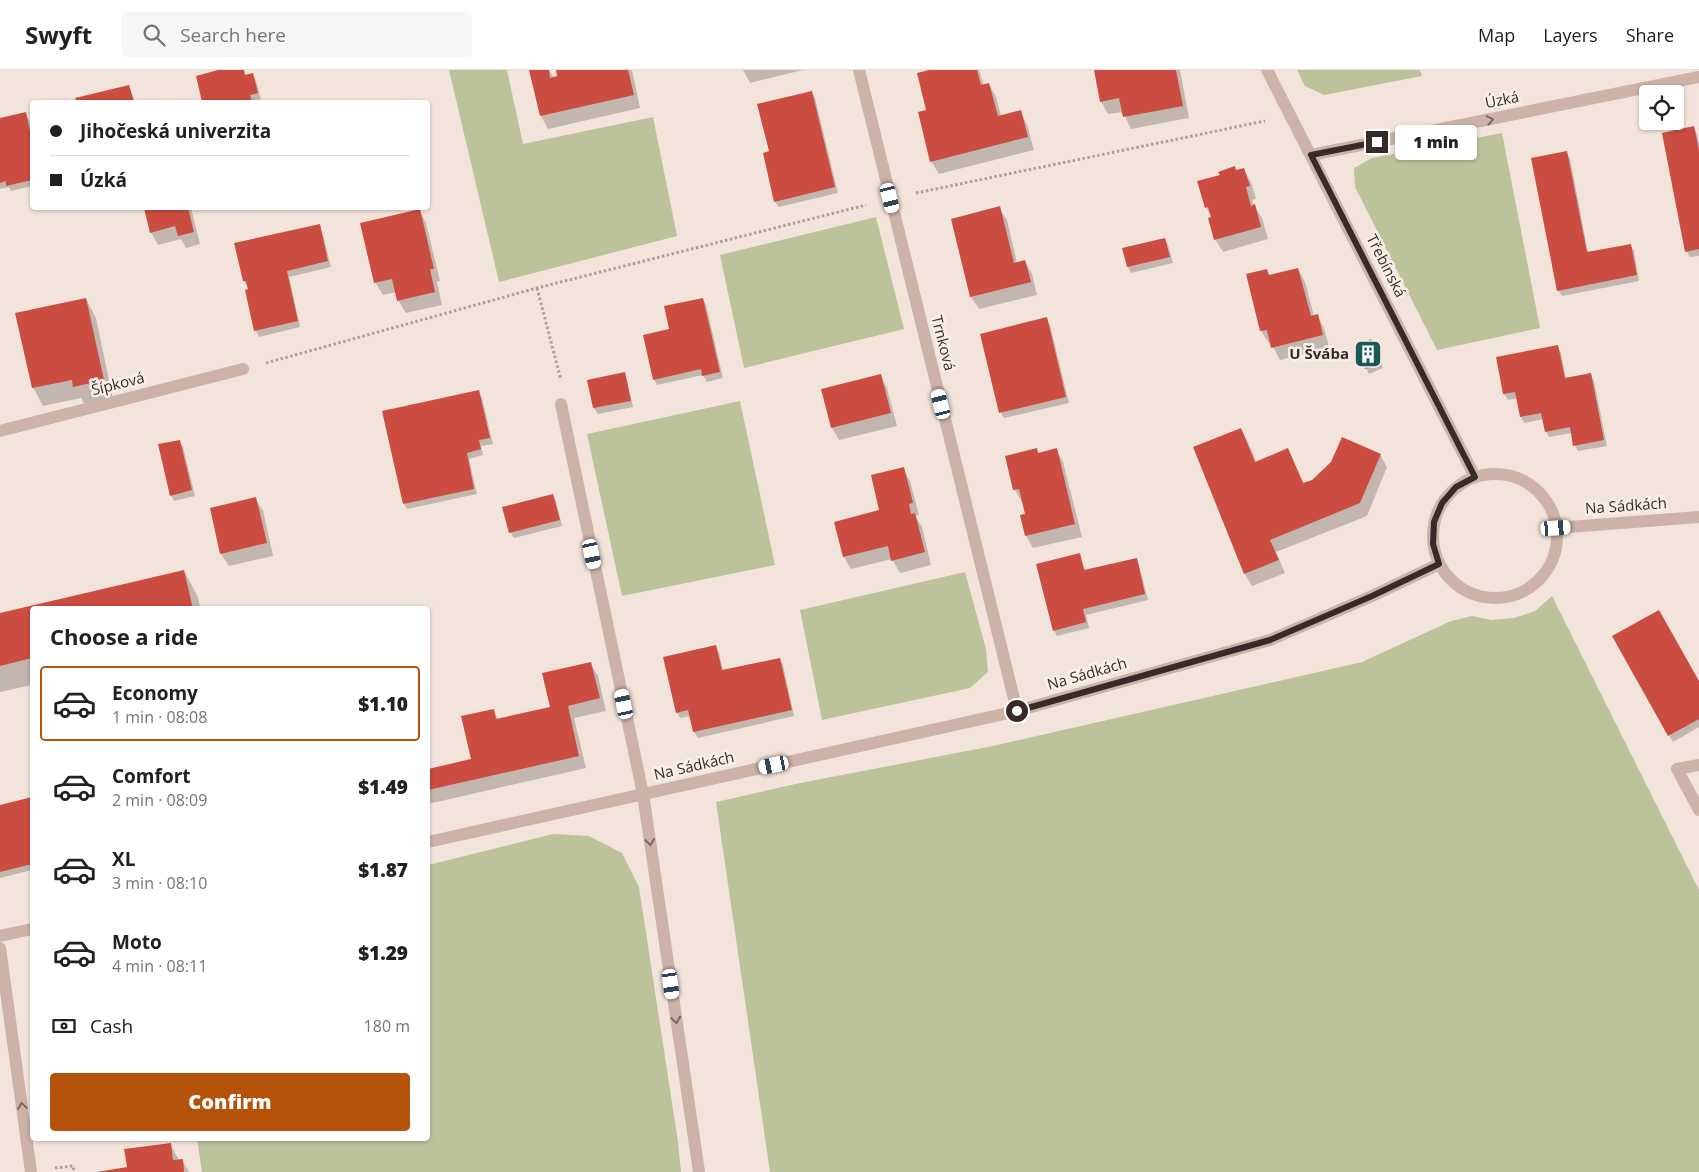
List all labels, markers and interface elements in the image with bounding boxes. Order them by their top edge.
search box [122,12,472,57]
text: Swyft [25,18,92,51]
icon: search [140,21,168,49]
text: Search here [180,22,286,48]
text: Map [1478,23,1515,47]
text: Layers [1543,23,1598,47]
text: Share [1626,23,1674,47]
map controls [1639,85,1684,130]
button: locate [1639,85,1684,130]
street label: Úzká [1483,86,1520,112]
one-way arrow [1485,115,1494,125]
text: Jihočeská univerzita [80,118,271,144]
callout: 1 min [1394,124,1477,160]
route end [1366,131,1388,153]
text: 1 min [1413,131,1459,153]
text: Úzká [80,167,127,193]
car [879,182,900,214]
street label: Třebínská [1362,231,1411,301]
street label: Trnková [927,313,960,373]
building icon: U Švába [1353,339,1383,369]
place label: U Švába [1289,343,1349,363]
street label: Šípková [89,367,146,399]
car [930,388,951,420]
street label: Na Sádkách [1584,492,1667,518]
car [1540,519,1571,537]
car [581,538,602,570]
text: Choose a ride [50,621,198,651]
street label: Na Sádkách [1045,652,1129,694]
text: Economy [112,680,198,706]
icon: car [52,681,97,726]
car [613,688,634,720]
text: $1.10 [358,691,408,717]
route start [1006,700,1028,722]
text: 1 min · 08:08 [112,706,207,728]
street label: Na Sádkách [652,746,736,784]
car [757,755,790,775]
text: Comfort [112,763,191,789]
icon: car [52,764,97,809]
text: $1.49 [358,774,408,800]
text: 2 min · 08:09 [112,789,207,811]
one-way arrow [644,838,655,846]
text: XL [112,846,135,872]
icon: car [52,847,97,892]
text: $1.87 [358,857,408,883]
text: 3 min · 08:10 [112,872,207,894]
text: Moto [112,929,162,955]
icon: car [52,930,97,975]
text: $1.29 [358,940,408,966]
text: 4 min · 08:11 [112,955,207,977]
car [661,968,680,1000]
icon: cash [50,1012,78,1040]
text: Cash [90,1013,133,1039]
text: 180 m [364,1015,410,1037]
one-way arrow [671,1016,681,1024]
button: Confirm [50,1073,410,1131]
one-way arrow [18,1102,28,1111]

